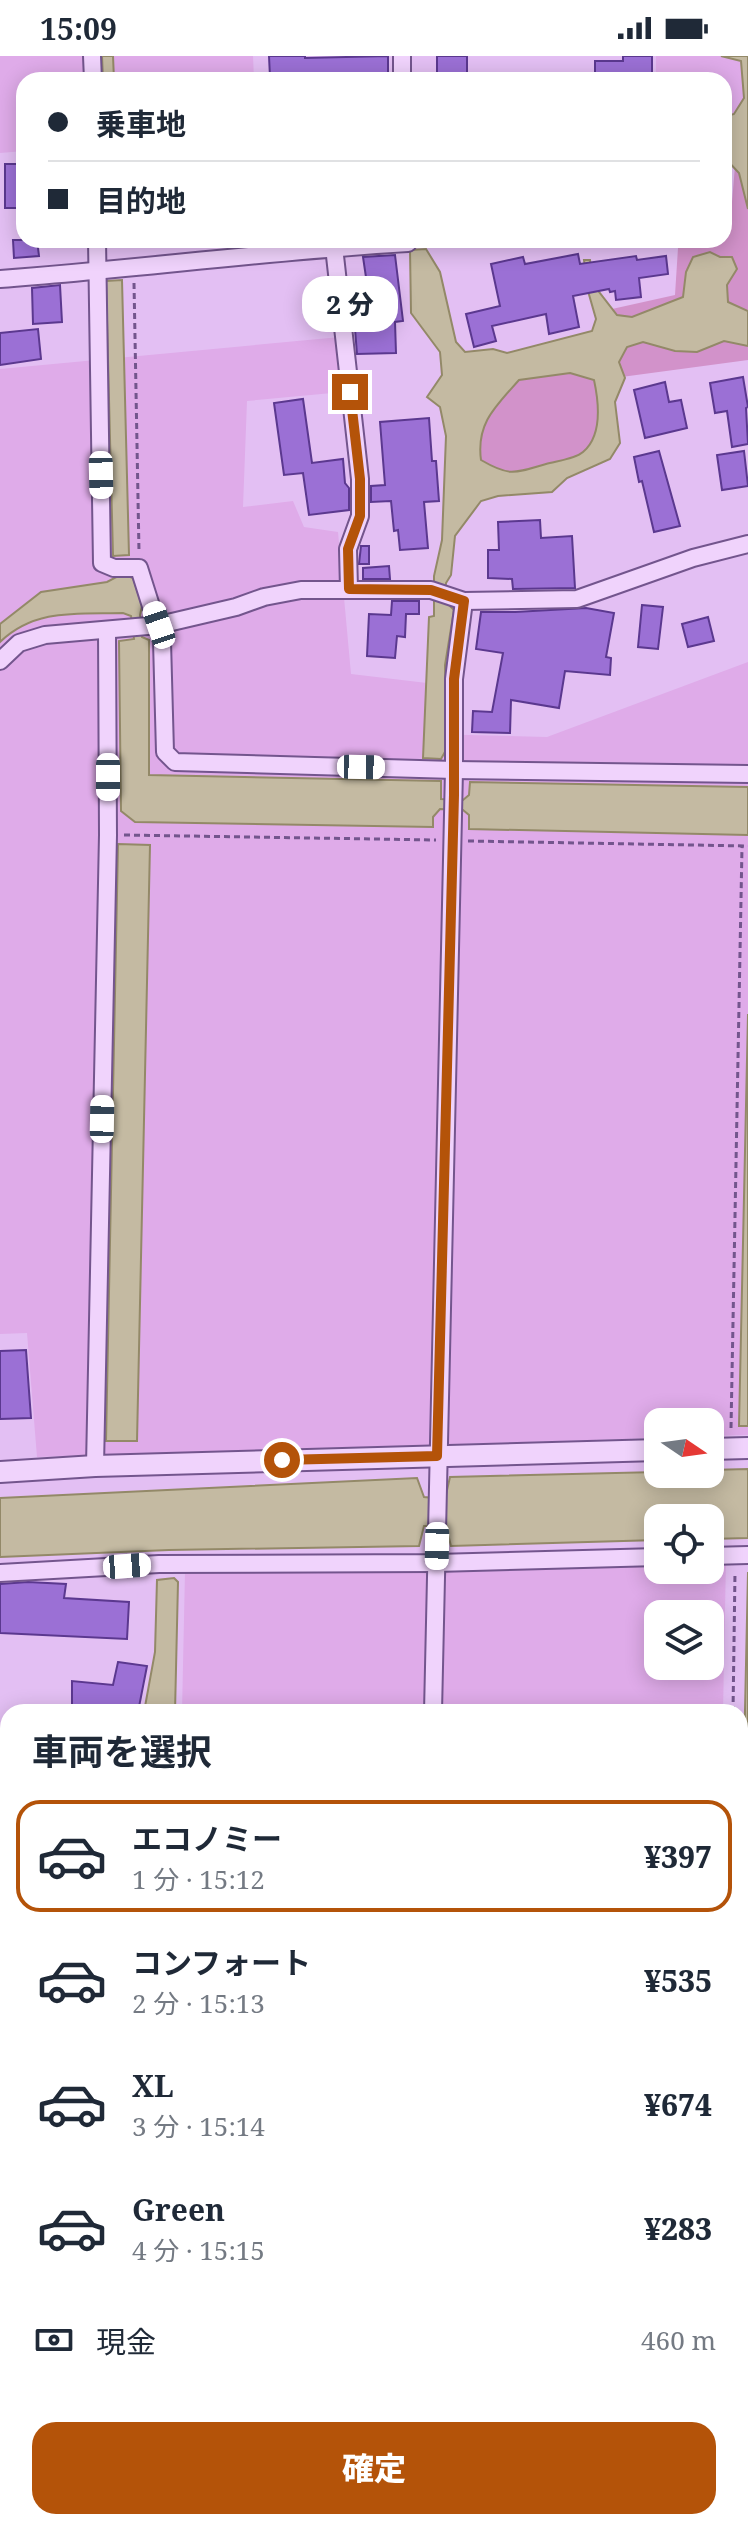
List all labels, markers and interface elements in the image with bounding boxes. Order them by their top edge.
text: 15:09 [40,8,117,49]
text: 乗車地 [96,103,186,144]
text: 目的地 [96,180,186,221]
callout: 2 分 [302,276,398,332]
text: 2 分 [326,286,374,322]
route end [332,374,368,410]
car [89,451,113,499]
car [140,598,178,652]
car [96,753,120,801]
car [337,755,385,779]
car [90,1095,114,1143]
north arrow [644,1408,724,1488]
map controls [644,1408,724,1680]
route start [264,1442,300,1478]
button: locate [644,1504,724,1584]
car [425,1522,449,1570]
car [102,1552,152,1580]
button: layers [644,1600,724,1680]
text: 車両を選択 [32,1727,212,1776]
text: エコノミー [132,1818,282,1859]
icon: car [36,1820,108,1892]
text: ¥397 [644,1836,712,1877]
text: 1 分 · 15:12 [132,1861,265,1897]
text: コンフォート [132,1942,311,1983]
icon: car [36,1944,108,2016]
text: ¥535 [644,1960,712,2001]
text: 2 分 · 15:13 [132,1985,265,2021]
text: XL [132,2065,174,2106]
icon: car [36,2068,108,2140]
text: ¥674 [644,2084,712,2125]
text: 3 分 · 15:14 [132,2108,265,2144]
text: Green [132,2189,225,2230]
icon: car [36,2192,108,2264]
text: ¥283 [644,2208,712,2249]
text: 4 分 · 15:15 [132,2232,265,2268]
icon: cash [32,2318,76,2362]
text: 現金 [96,2321,156,2362]
text: 460 m [641,2322,716,2358]
button: 確定 [32,2422,716,2514]

